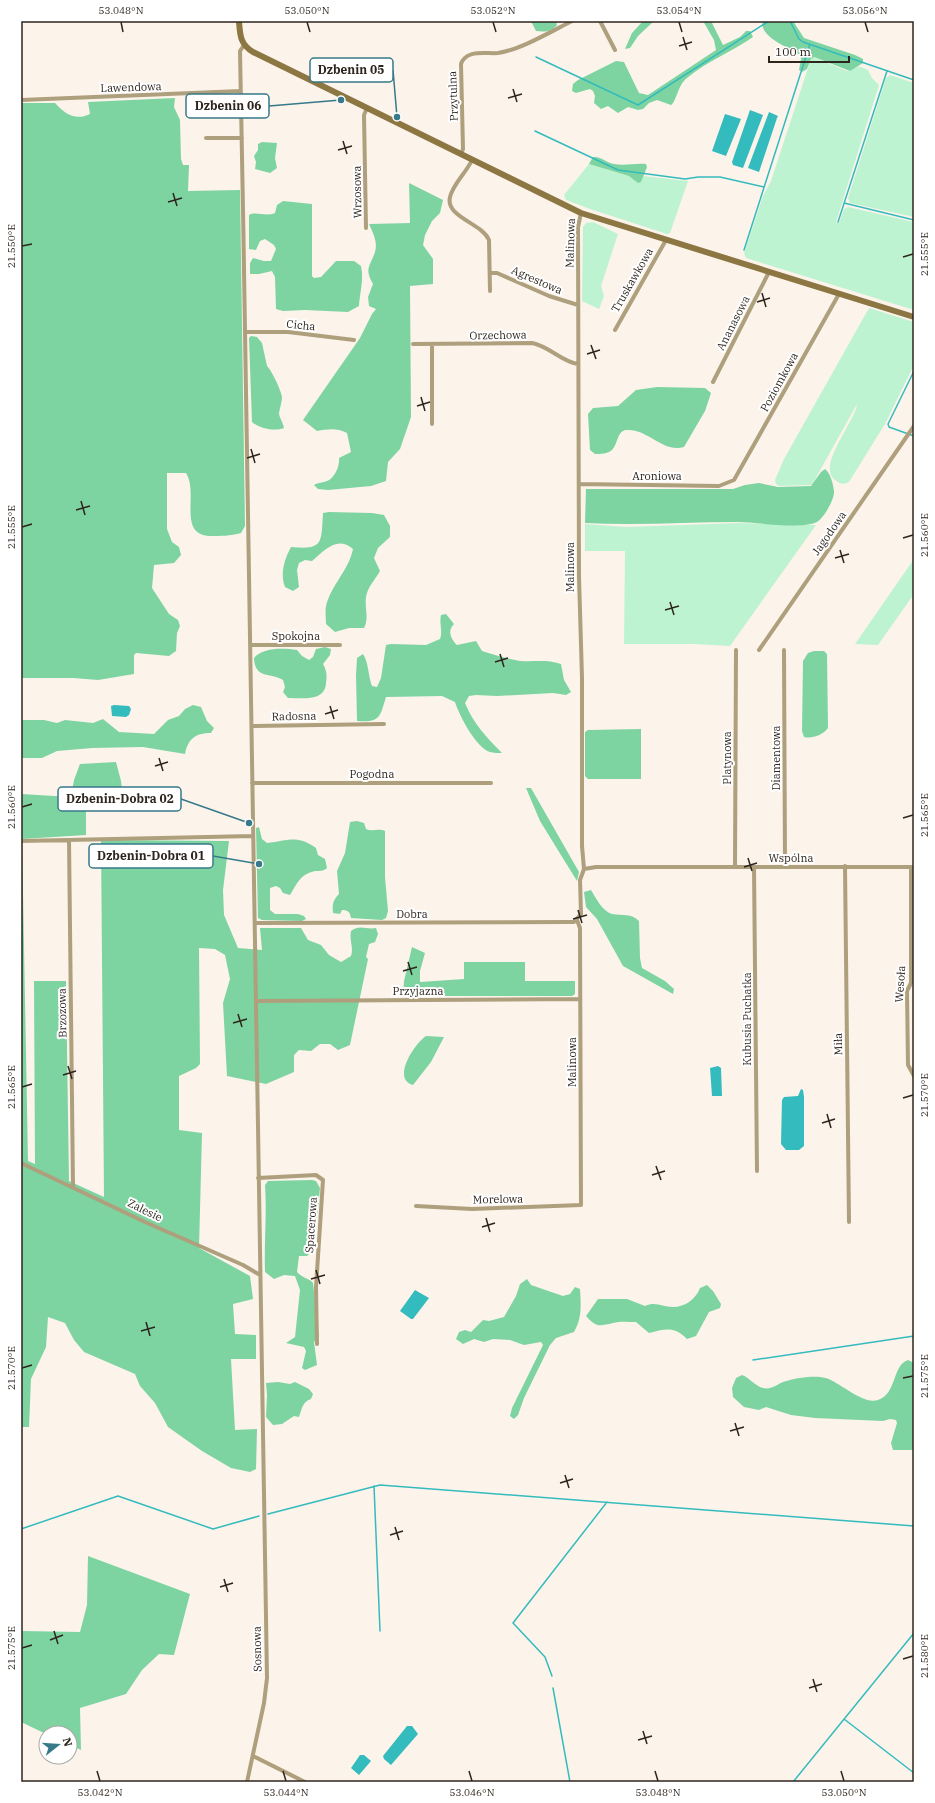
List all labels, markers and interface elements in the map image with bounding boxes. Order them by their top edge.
text: 53.048°N [98,4,144,17]
text: 53.050°N [284,4,330,17]
text: 53.052°N [470,4,516,17]
text: 53.054°N [656,4,702,17]
text: 53.056°N [842,4,888,17]
scale bar [769,38,849,64]
text: 100 m [775,44,811,59]
callout: Dzbenin 05 [310,58,393,82]
text: Dzbenin 05 [318,62,384,77]
street label: Przytulna [445,71,461,121]
street label: Lawendowa [100,79,162,95]
callout: Dzbenin 06 [186,94,269,118]
text: Dzbenin 06 [195,98,261,113]
street label: Wrzosowa [350,165,364,219]
street label: Malinowa [562,218,578,268]
text: 21.550°E [5,224,18,268]
text: 21.555°E [918,232,931,276]
street label: Truskawkowa [608,245,656,315]
street label: Agrestowa [509,263,565,297]
street label: Ananasowa [713,293,753,353]
street label: Cicha [286,317,316,333]
street label: Orzechowa [469,328,527,342]
street label: Poziomkowa [757,350,801,414]
street label: Aroniowa [632,469,682,483]
text: 21.555°E [5,505,18,549]
street label: Jagodowa [809,508,849,558]
text: 21.560°E [918,513,931,557]
street label: Malinowa [563,542,577,592]
street label: Spokojna [272,629,320,643]
street label: Radosna [272,709,316,723]
street label: Diamentowa [769,725,783,791]
street label: Platynowa [720,731,734,785]
street label: Pogodna [350,767,394,781]
text: 21.560°E [5,785,18,829]
callout: Dzbenin-Dobra 02 [58,787,181,811]
text: Dzbenin-Dobra 02 [66,791,174,806]
text: 21.565°E [918,793,931,837]
callout: Dzbenin-Dobra 01 [89,844,213,868]
text: Dzbenin-Dobra 01 [97,848,205,863]
street label: Wspólna [769,851,813,865]
street label: Dobra [396,907,428,921]
street label: Wesoła [892,965,908,1003]
street label: Kubusia Puchatka [740,972,754,1066]
street label: Przyjazna [392,984,444,998]
street label: Brzozowa [55,988,69,1038]
street label: Miła [831,1033,845,1055]
street label: Malinowa [565,1037,579,1087]
text: 21.565°E [5,1065,18,1109]
text: 21.570°E [918,1073,931,1117]
street label: Morelowa [473,1192,523,1206]
street label: Zalesie [125,1196,165,1224]
street label: Spacerowa [302,1196,320,1254]
text: 21.570°E [5,1346,18,1390]
text: 21.575°E [918,1354,931,1398]
text: 21.575°E [5,1626,18,1670]
street label: Sosnowa [250,1626,264,1672]
text: 21.580°E [918,1634,931,1678]
north arrow [38,1725,78,1765]
text: N [60,1736,76,1749]
text: 53.042°N [77,1786,123,1799]
text: 53.044°N [263,1786,309,1799]
text: 53.046°N [449,1786,495,1799]
text: 53.048°N [635,1786,681,1799]
text: 53.050°N [821,1786,867,1799]

